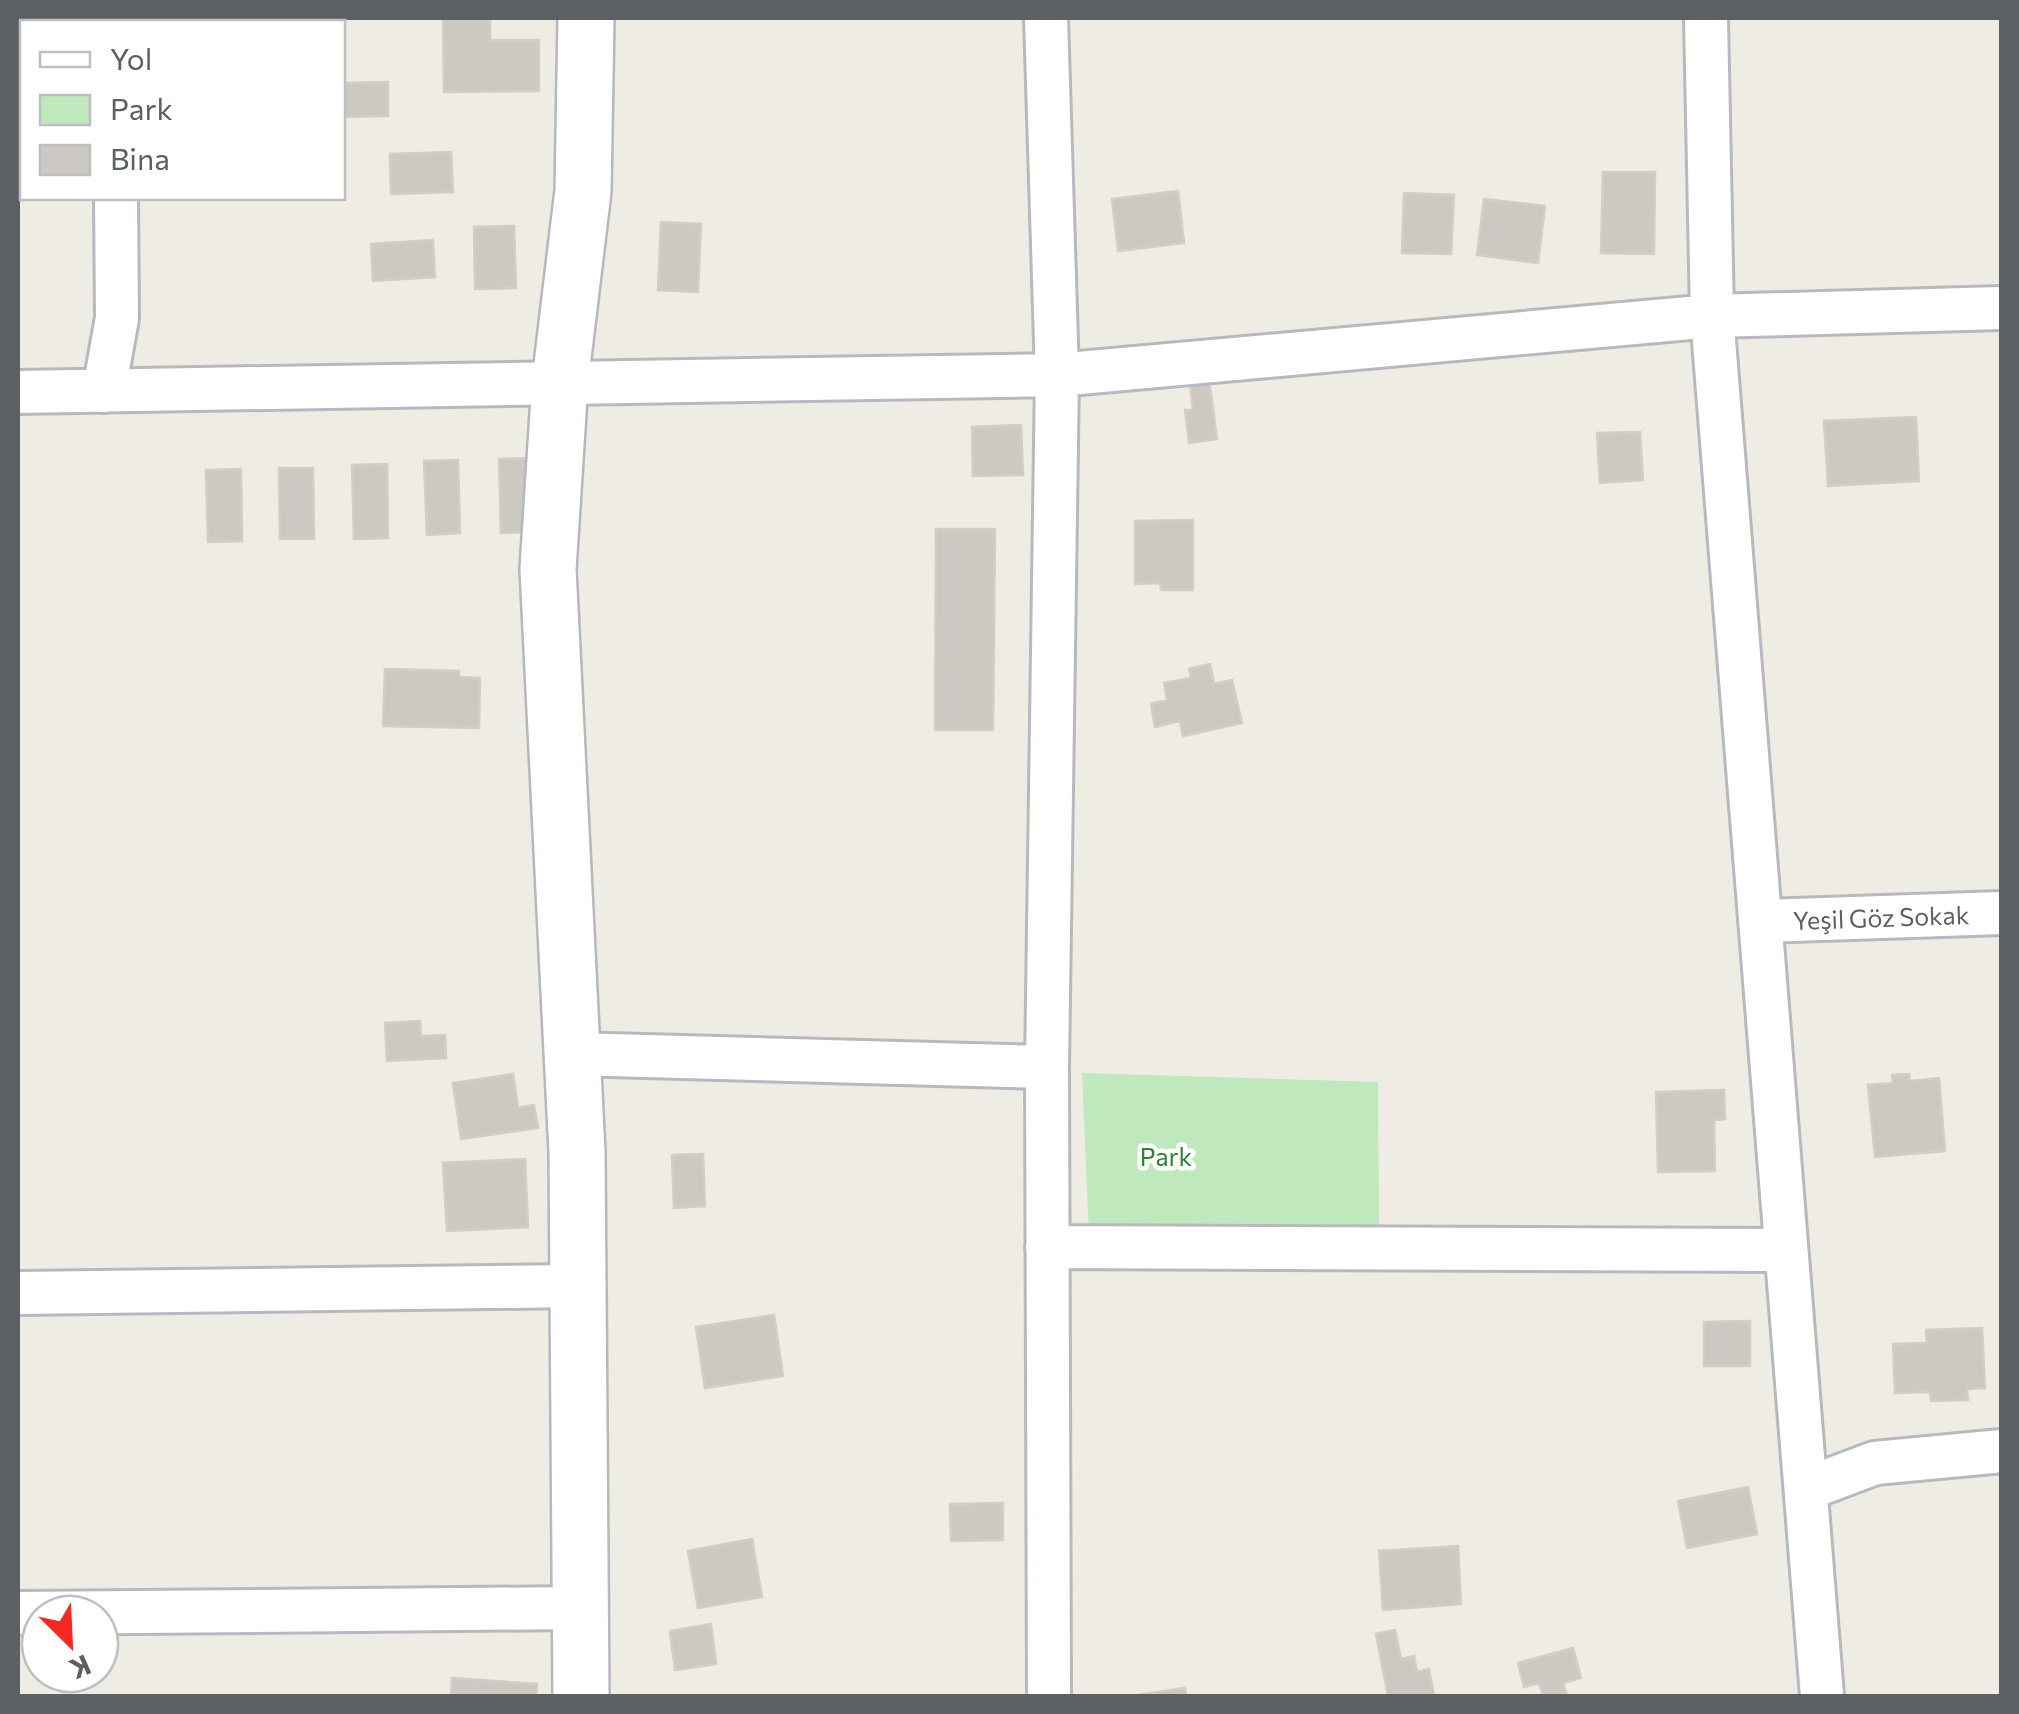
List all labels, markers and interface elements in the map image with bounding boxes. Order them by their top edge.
legend [20,20,345,200]
text: Yol [110,39,152,76]
text: Park [110,89,173,126]
text: Bina [110,139,170,176]
street label: Yeşil Göz Sokak [1792,899,1970,935]
park label: Park [1140,1141,1193,1171]
north arrow [20,1594,120,1694]
text: K [64,1648,96,1687]

